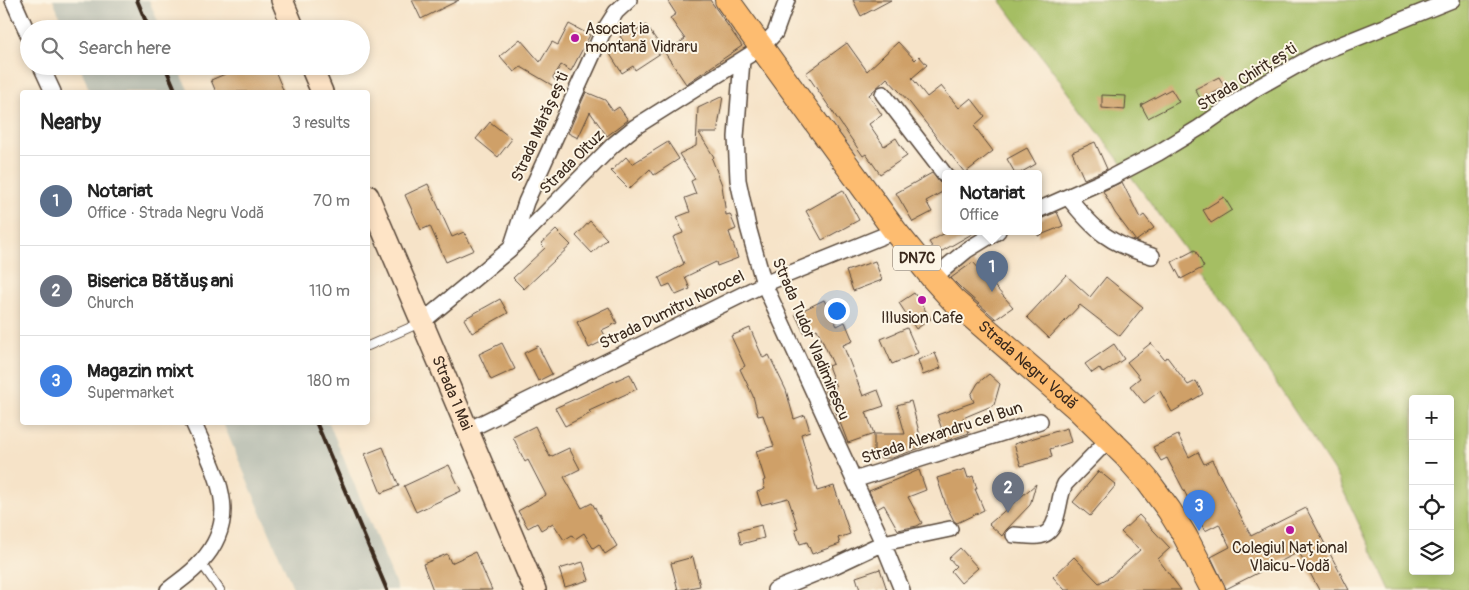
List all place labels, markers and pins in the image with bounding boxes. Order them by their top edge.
place label: Asociația montană Vidraru [585,19,698,57]
marker: Asociația montană Vidraru [569,32,581,44]
pin: 1 [976,251,1008,292]
marker: Illusion Cafe [916,294,928,306]
place label: Illusion Cafe [881,308,963,328]
pin: 2 [992,472,1024,513]
pin: 3 [1183,490,1215,531]
marker: Colegiul Național Vlaicu-Vodă [1284,524,1296,536]
place label: Colegiul Național Vlaicu-Vodă [1232,538,1348,576]

